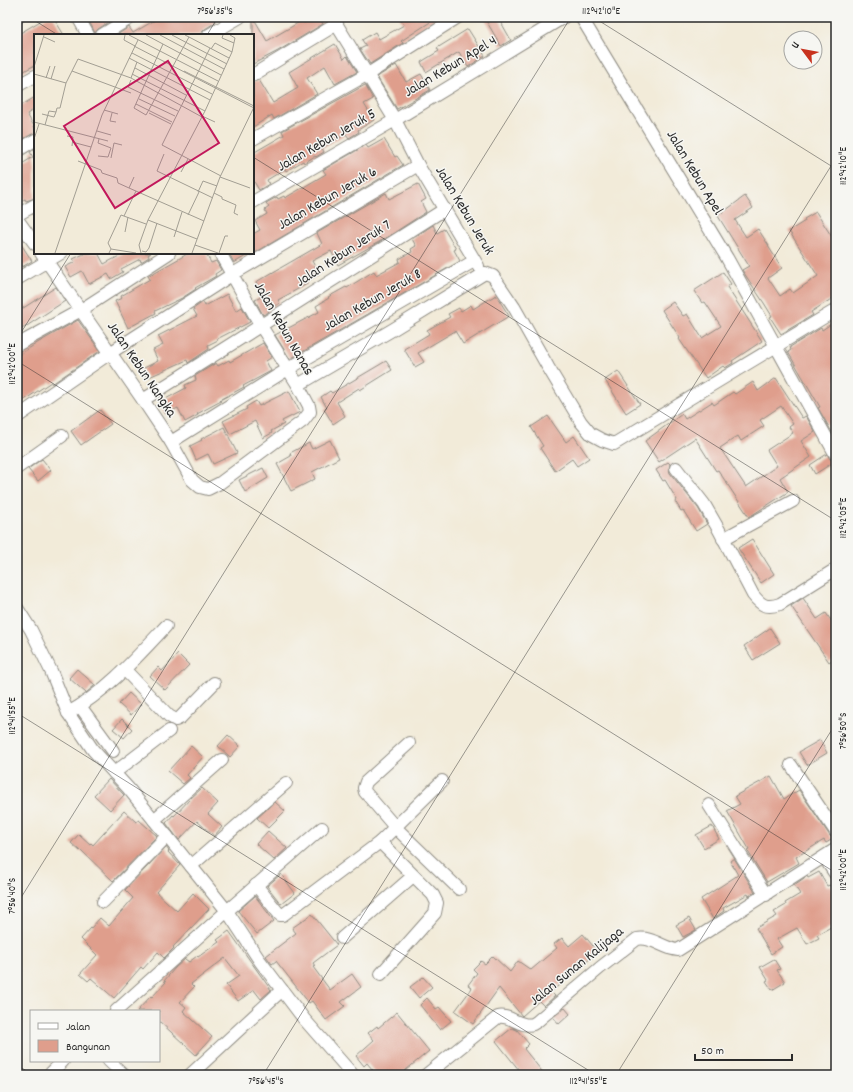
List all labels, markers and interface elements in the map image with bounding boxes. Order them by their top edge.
text: 7°56'35"S [197,5,233,19]
text: 112°42'10"E [582,5,621,19]
street label: Jalan Kebun Apel 4 [400,30,502,104]
north arrow [783,30,823,70]
inset map [34,34,254,254]
text: U [788,39,804,52]
street label: Jalan Kebun Jeruk 5 [273,104,381,178]
street label: Jalan Kebun Apel [660,126,728,220]
text: 112°42'10"E [837,146,851,185]
street label: Jalan Kebun Jeruk 6 [274,162,382,236]
street label: Jalan Kebun Jeruk [429,162,499,260]
street label: Jalan Kebun Jeruk 7 [292,215,396,293]
street label: Jalan Kebun Jeruk 8 [320,264,426,338]
street label: Jalan Kebun Nanas [247,278,319,380]
street label: Jalan Kebun Nangka [101,318,182,423]
text: 112°42'00"E [6,343,20,385]
text: 112°42'05"E [837,497,851,538]
text: 112°41'55"E [6,697,20,735]
text: 7°56'50"S [837,713,851,749]
text: 112°42'00"E [837,849,851,891]
text: 7°56'40"S [6,878,20,914]
street label: Jalan Sunan Kalijaga [525,921,630,1012]
legend [30,1010,160,1062]
text: Jalan [66,1019,90,1036]
scale bar [695,1036,792,1062]
text: Bangunan [66,1039,110,1056]
text: 50 m [701,1043,724,1060]
text: 7°56'45"S [248,1075,284,1089]
text: 112°41'55"E [569,1075,607,1089]

